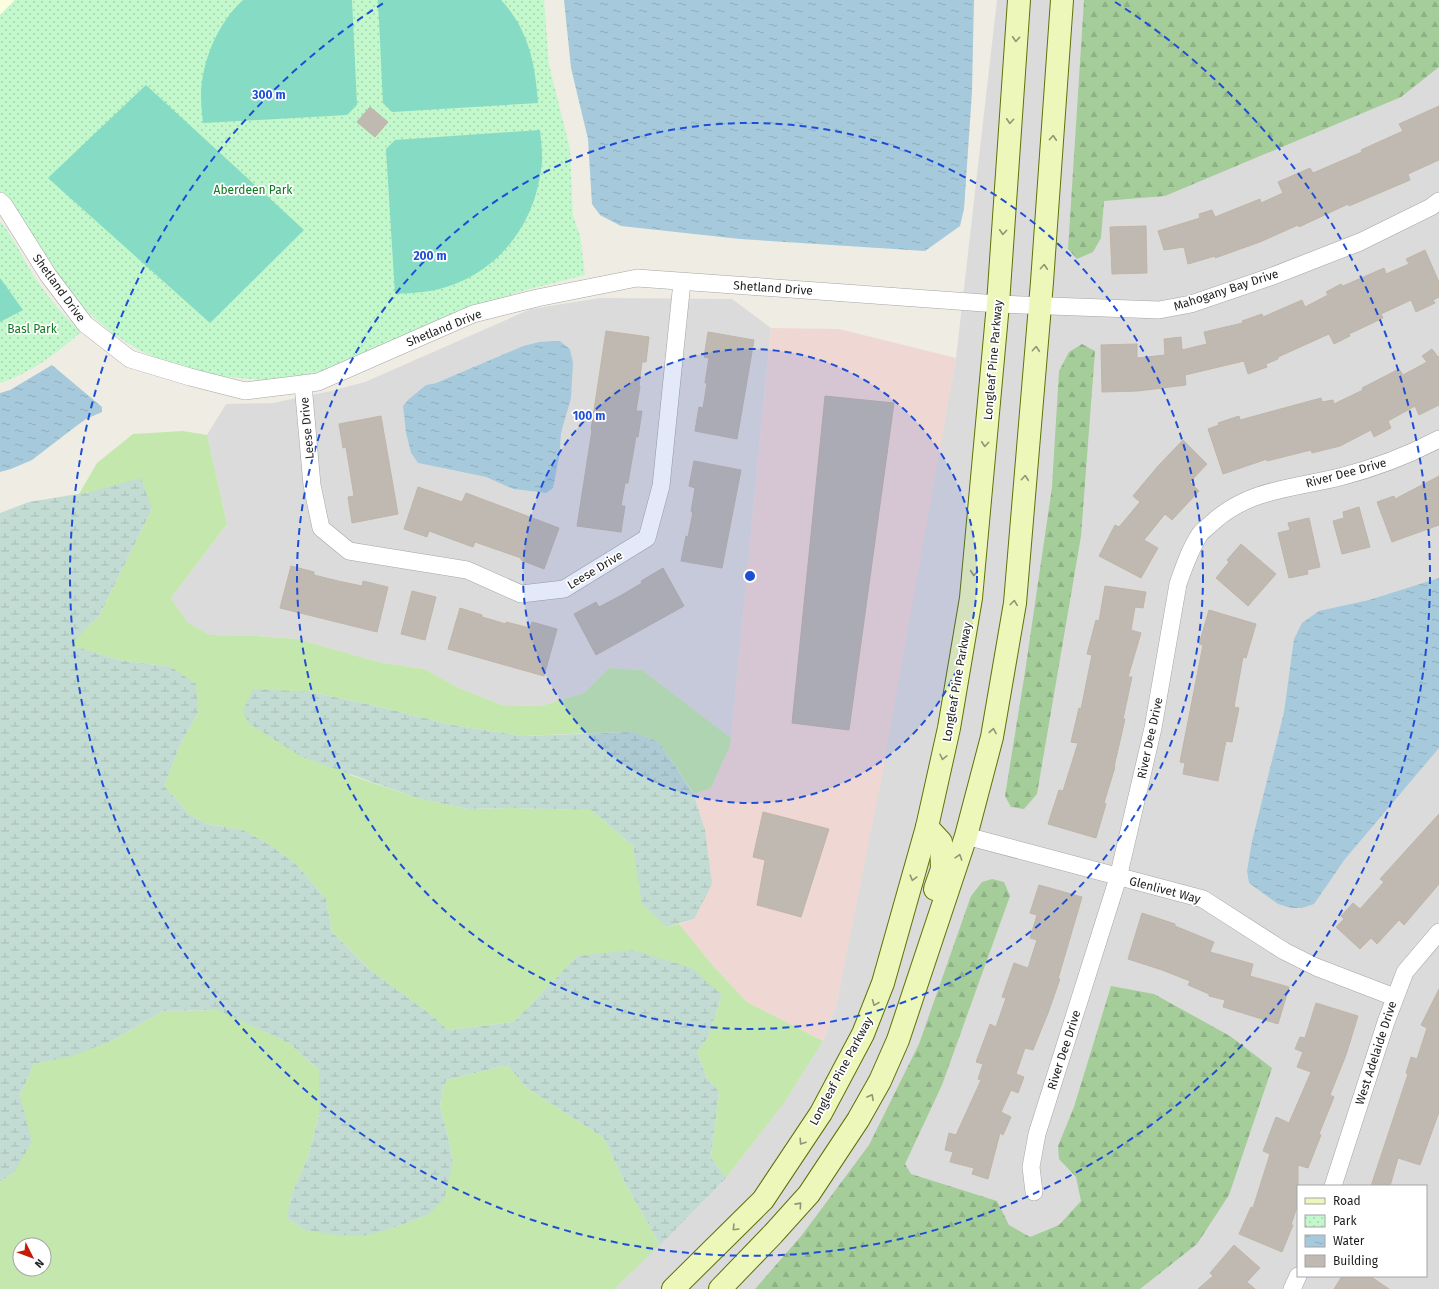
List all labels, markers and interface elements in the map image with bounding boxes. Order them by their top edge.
one-way arrow [1012,36,1021,42]
text: 300 m [251,88,286,102]
one-way arrow [1006,118,1015,124]
one-way arrow [1048,135,1057,141]
park label: Aberdeen Park [214,183,293,197]
one-way arrow [998,229,1007,235]
text: 200 m [413,249,447,263]
street label: Shetland Drive [30,252,88,324]
one-way arrow [1039,264,1048,270]
street label: Mahogany Bay Drive [1172,266,1280,314]
street label: Shetland Drive [733,278,813,298]
street label: Longleaf Pine Parkway [981,299,1005,421]
street label: Shetland Drive [404,307,484,349]
park label: Basl Park [7,322,58,336]
one-way arrow [1032,346,1041,352]
street label: Leese Drive [297,396,317,460]
text: 100 m [573,409,605,423]
one-way arrow [981,441,990,447]
street label: River Dee Drive [1304,455,1388,491]
one-way arrow [1021,475,1030,481]
street label: Leese Drive [565,548,625,592]
centre of rings [743,569,757,583]
one-way arrow [969,570,978,576]
one-way arrow [1009,600,1018,606]
street label: Longleaf Pine Parkway [940,621,974,743]
street label: River Dee Drive [1135,696,1165,780]
one-way arrow [988,728,996,734]
one-way arrow [939,754,947,760]
one-way arrow [954,853,963,860]
street label: Glenlivet Way [1128,874,1202,906]
one-way arrow [909,875,918,882]
one-way arrow [872,999,880,1006]
street label: West Adelaide Drive [1353,999,1399,1107]
street label: River Dee Drive [1045,1008,1083,1092]
street label: Longleaf Pine Parkway [806,1014,876,1128]
one-way arrow [866,1094,873,1101]
one-way arrow [799,1138,807,1145]
legend [1297,1185,1427,1277]
text: Road [1333,1194,1361,1208]
one-way arrow [795,1203,802,1210]
text: Park [1333,1214,1357,1228]
one-way arrow [732,1223,740,1230]
text: Water [1333,1234,1365,1248]
north arrow [12,1237,52,1277]
text: Building [1333,1254,1379,1268]
text: N [32,1256,46,1270]

